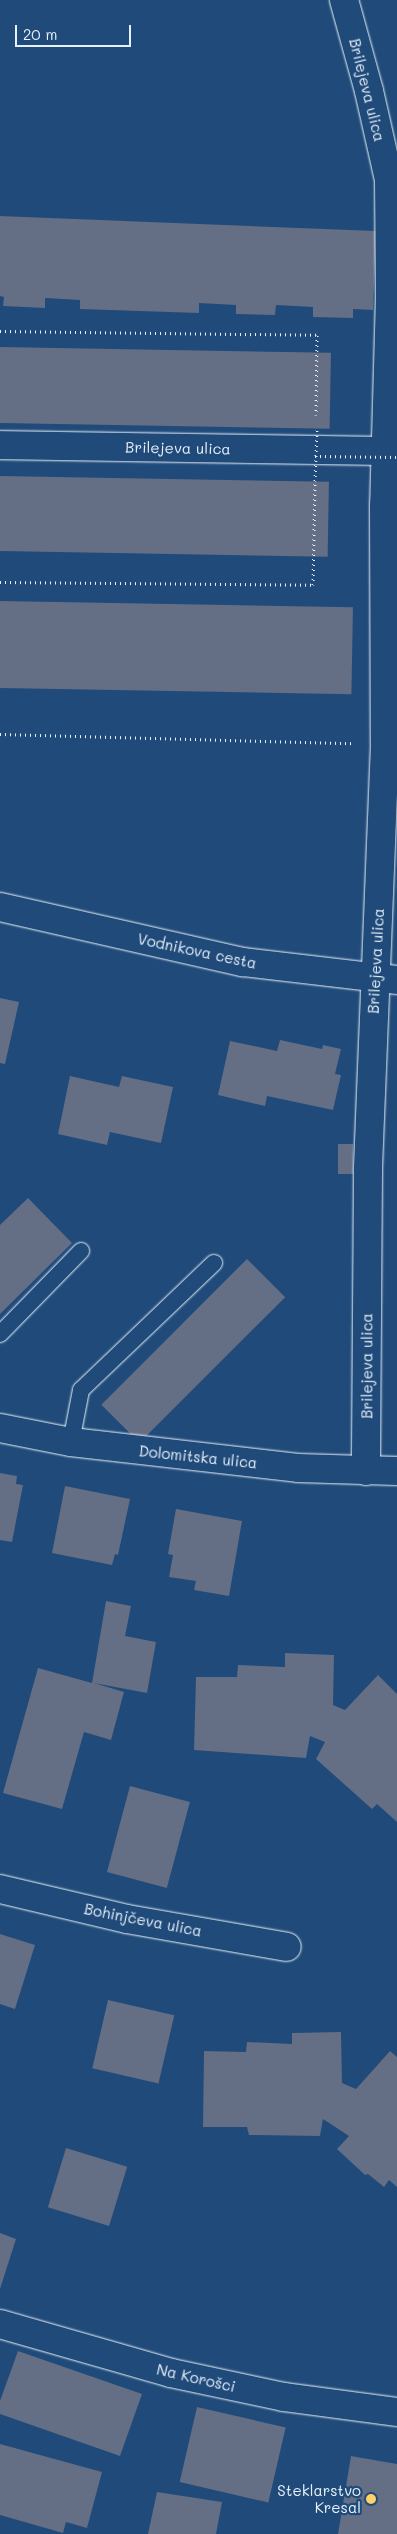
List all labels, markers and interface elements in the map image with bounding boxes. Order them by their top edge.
scale bar [18,15,134,47]
text: 20 m [23,24,57,44]
street label: Brilejeva ulica [345,37,389,143]
street label: Brilejeva ulica [125,438,231,458]
street label: Brilejeva ulica [364,908,388,1014]
street label: Vodnikova cesta [136,930,258,972]
street label: Brilejeva ulica [358,1313,376,1419]
street label: Dolomitska ulica [138,1442,258,1472]
street label: Bohinjčeva ulica [83,1900,203,1940]
street label: Na Korošci [155,2360,237,2396]
place label: Steklarstvo Kresal [277,2481,361,2516]
marker: Steklarstvo Kresal [365,2493,377,2505]

